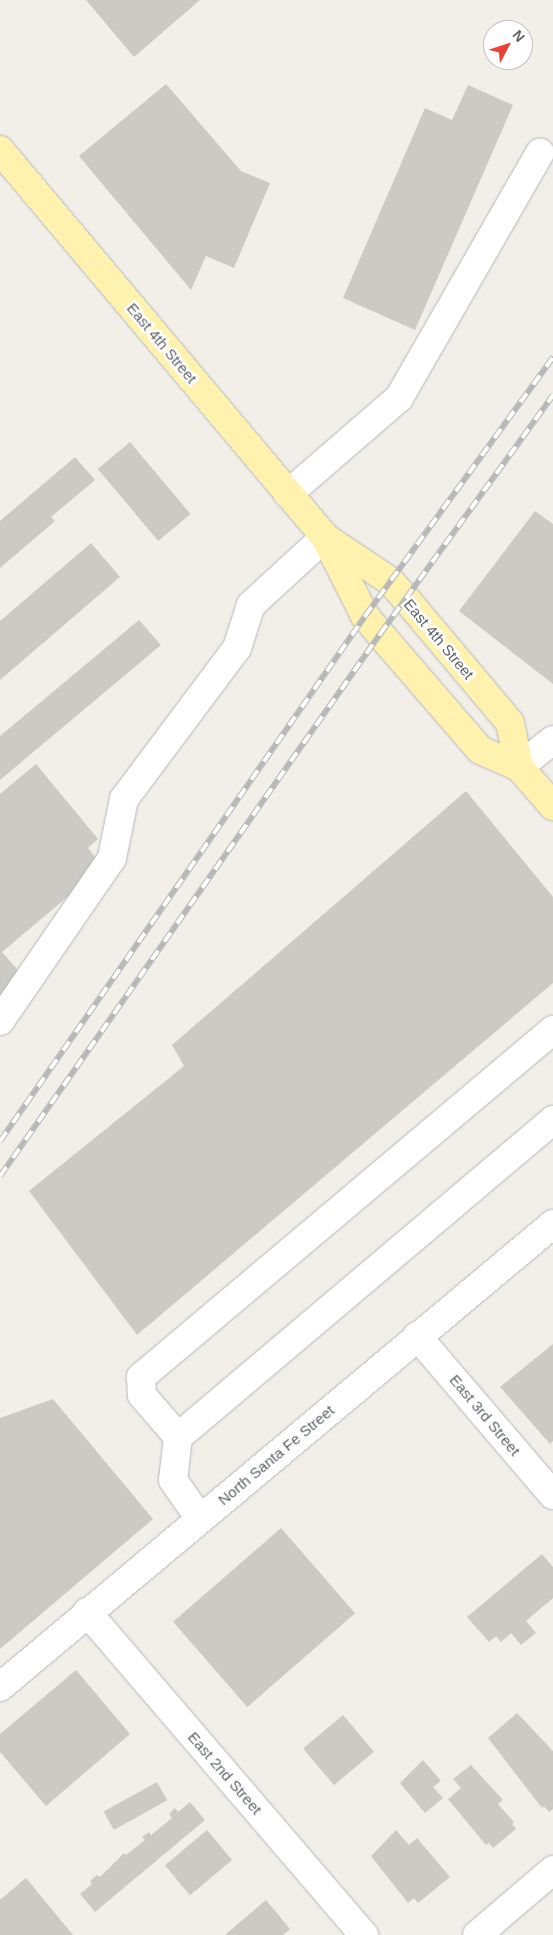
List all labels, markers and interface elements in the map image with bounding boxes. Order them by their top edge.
north arrow [483,20,533,70]
text: N [509,27,528,45]
street label: East 4th Street [123,299,201,387]
street label: East 4th Street [400,595,478,683]
street label: East 3rd Street [446,1371,524,1459]
street label: North Santa Fe Street [214,1401,338,1509]
street label: East 2nd Street [184,1728,266,1818]

